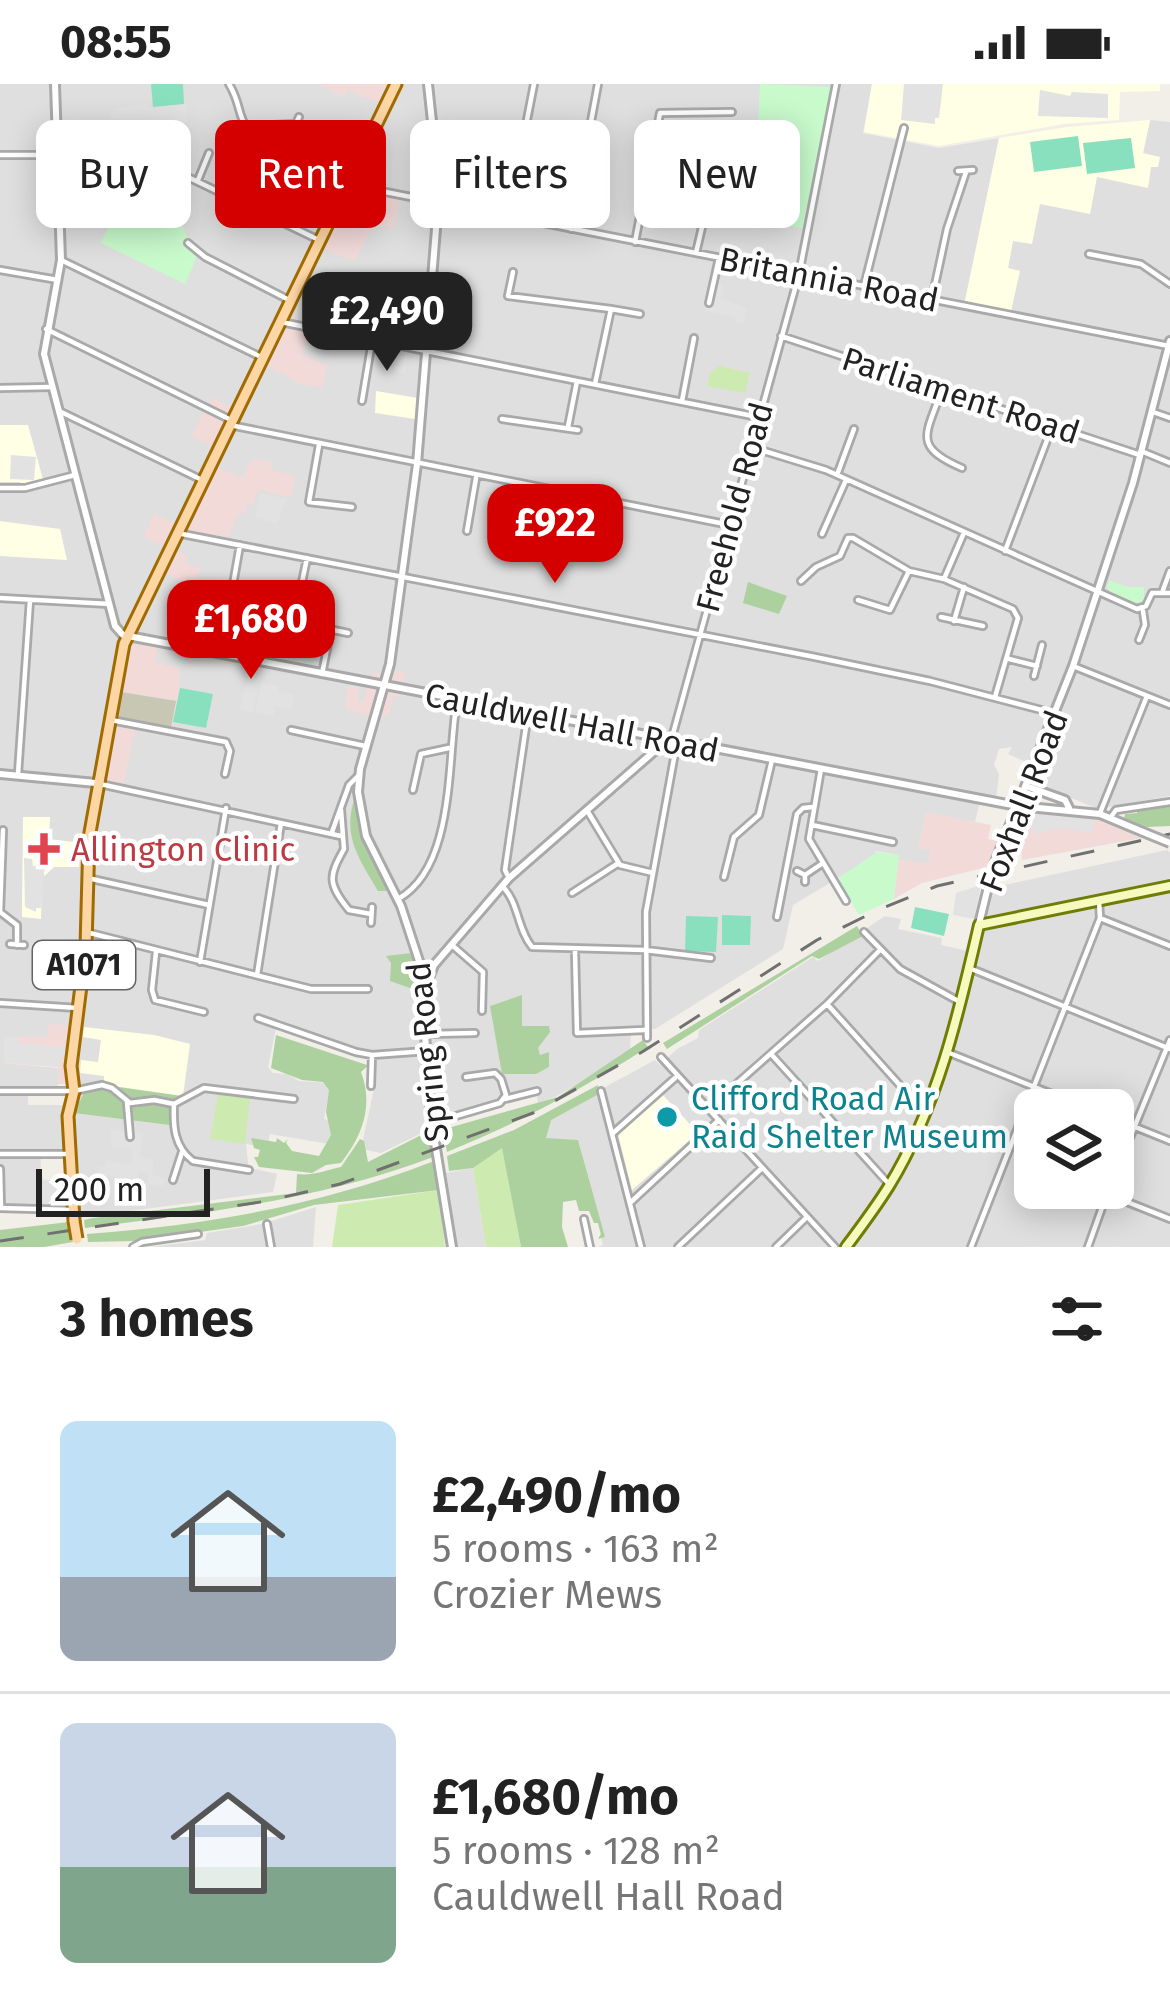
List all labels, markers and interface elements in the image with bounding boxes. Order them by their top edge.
text: 08:55 [60,15,172,69]
chip: Buy [36,120,191,228]
chip: Rent [215,120,386,228]
chip: Filters [410,120,610,228]
chip: New [634,120,800,228]
street label: Britannia Road [716,239,942,321]
pin: £2,490 [289,272,485,374]
text: £2,490 [329,288,445,334]
street label: Parliament Road [837,339,1084,453]
street label: Freehold Road [688,398,782,616]
pin: £922 [484,484,626,586]
text: £922 [514,500,596,546]
pin: £1,680 [153,580,349,682]
text: £1,680 [194,596,308,642]
street label: Cauldwell Hall Road [421,675,722,771]
street label: Foxhall Road [971,705,1077,898]
place label: Allington Clinic [71,830,295,870]
marker: Allington Clinic [28,833,60,865]
road number: A1071 [33,941,135,989]
street label: Spring Road [399,960,457,1144]
place label: Clifford Road Air Raid Shelter Museum [691,1079,1008,1157]
map controls [1014,1089,1134,1209]
button: layers [1014,1089,1134,1209]
marker: Clifford Road Air Raid Shelter Museum [654,1104,680,1130]
scale bar [36,1163,210,1216]
text: 200 m [54,1170,144,1210]
icon: filters [1044,1286,1110,1352]
text: 3 homes [60,1288,254,1350]
text: £2,490/mo [432,1464,681,1526]
icon: home [156,1469,300,1613]
text: 5 rooms · 163 m² [432,1526,719,1572]
text: Crozier Mews [432,1572,662,1618]
text: £1,680/mo [432,1766,679,1828]
icon: home [156,1771,300,1915]
text: 5 rooms · 128 m² [432,1828,720,1874]
text: Cauldwell Hall Road [432,1874,785,1920]

